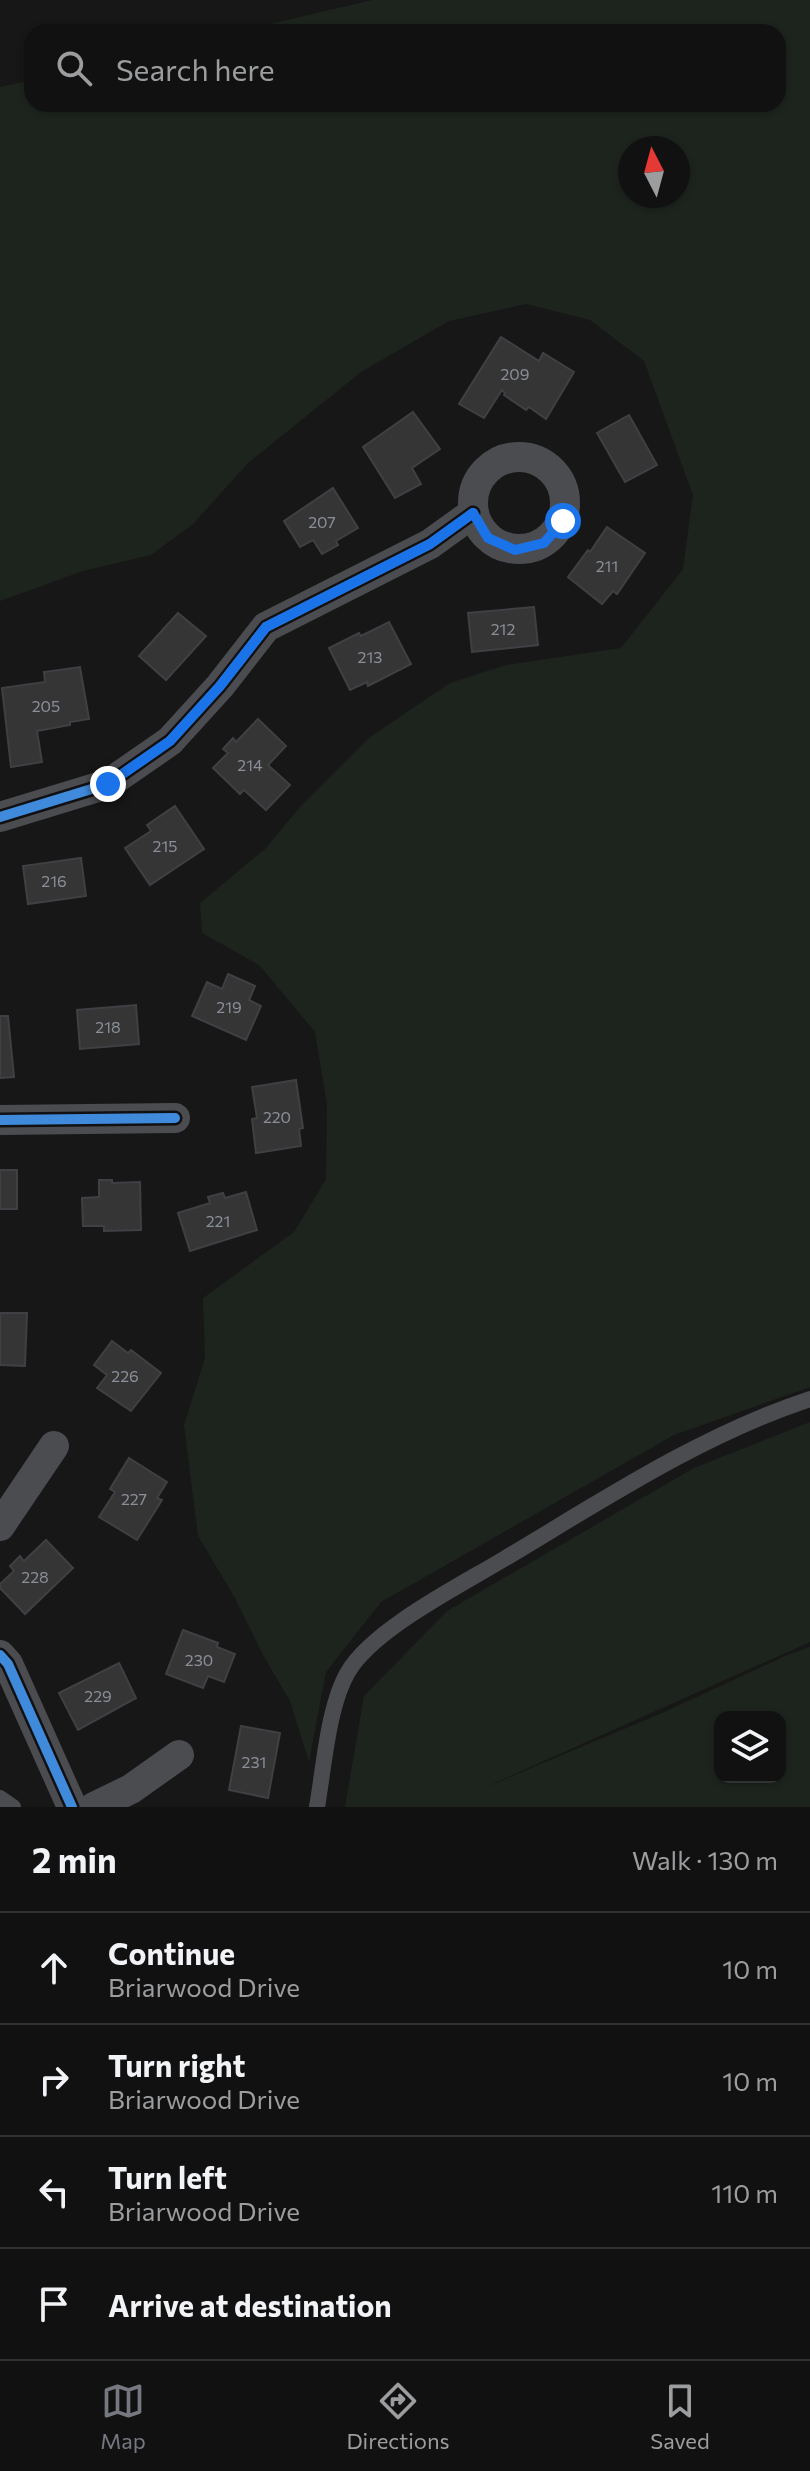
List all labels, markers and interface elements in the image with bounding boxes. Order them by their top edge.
search box [24,24,786,112]
icon: search [52,46,96,90]
text: Search here [116,50,275,87]
north arrow [618,136,690,208]
house number: 209 [501,364,529,383]
route start [545,503,581,539]
house number: 207 [308,512,336,531]
house number: 211 [596,556,618,575]
house number: 212 [491,619,515,638]
house number: 213 [358,647,382,666]
house number: 205 [32,696,60,715]
house number: 214 [237,755,263,774]
route end [90,766,126,802]
house number: 215 [153,836,177,855]
house number: 216 [41,871,67,890]
house number: 219 [216,997,242,1016]
house number: 218 [95,1017,121,1036]
house number: 220 [263,1107,291,1126]
house number: 221 [206,1211,230,1230]
house number: 226 [111,1366,139,1385]
house number: 227 [121,1489,147,1508]
house number: 228 [21,1567,49,1586]
house number: 230 [185,1650,213,1669]
house number: 229 [84,1686,112,1705]
map controls [714,1711,786,1783]
button: layers [714,1711,786,1783]
house number: 231 [242,1752,266,1771]
text: 2 min [32,1838,117,1880]
text: Walk · 130 m [632,1844,778,1875]
text: Continue [108,1934,235,1971]
icon: ahead [32,1946,76,1990]
text: 10 m [722,1953,778,1984]
text: Briarwood Drive [108,1971,300,2002]
text: Turn right [108,2046,245,2083]
icon: right [32,2058,76,2102]
text: 10 m [722,2065,778,2096]
text: Briarwood Drive [108,2083,300,2114]
text: Turn left [108,2158,227,2195]
icon: left [32,2170,76,2214]
text: 110 m [711,2177,778,2208]
text: Briarwood Drive [108,2195,300,2226]
icon: arrive [32,2282,76,2326]
text: Arrive at destination [108,2286,392,2323]
tab: Map [100,2379,146,2454]
tab: Directions [346,2379,450,2454]
tab: Saved [650,2379,710,2454]

